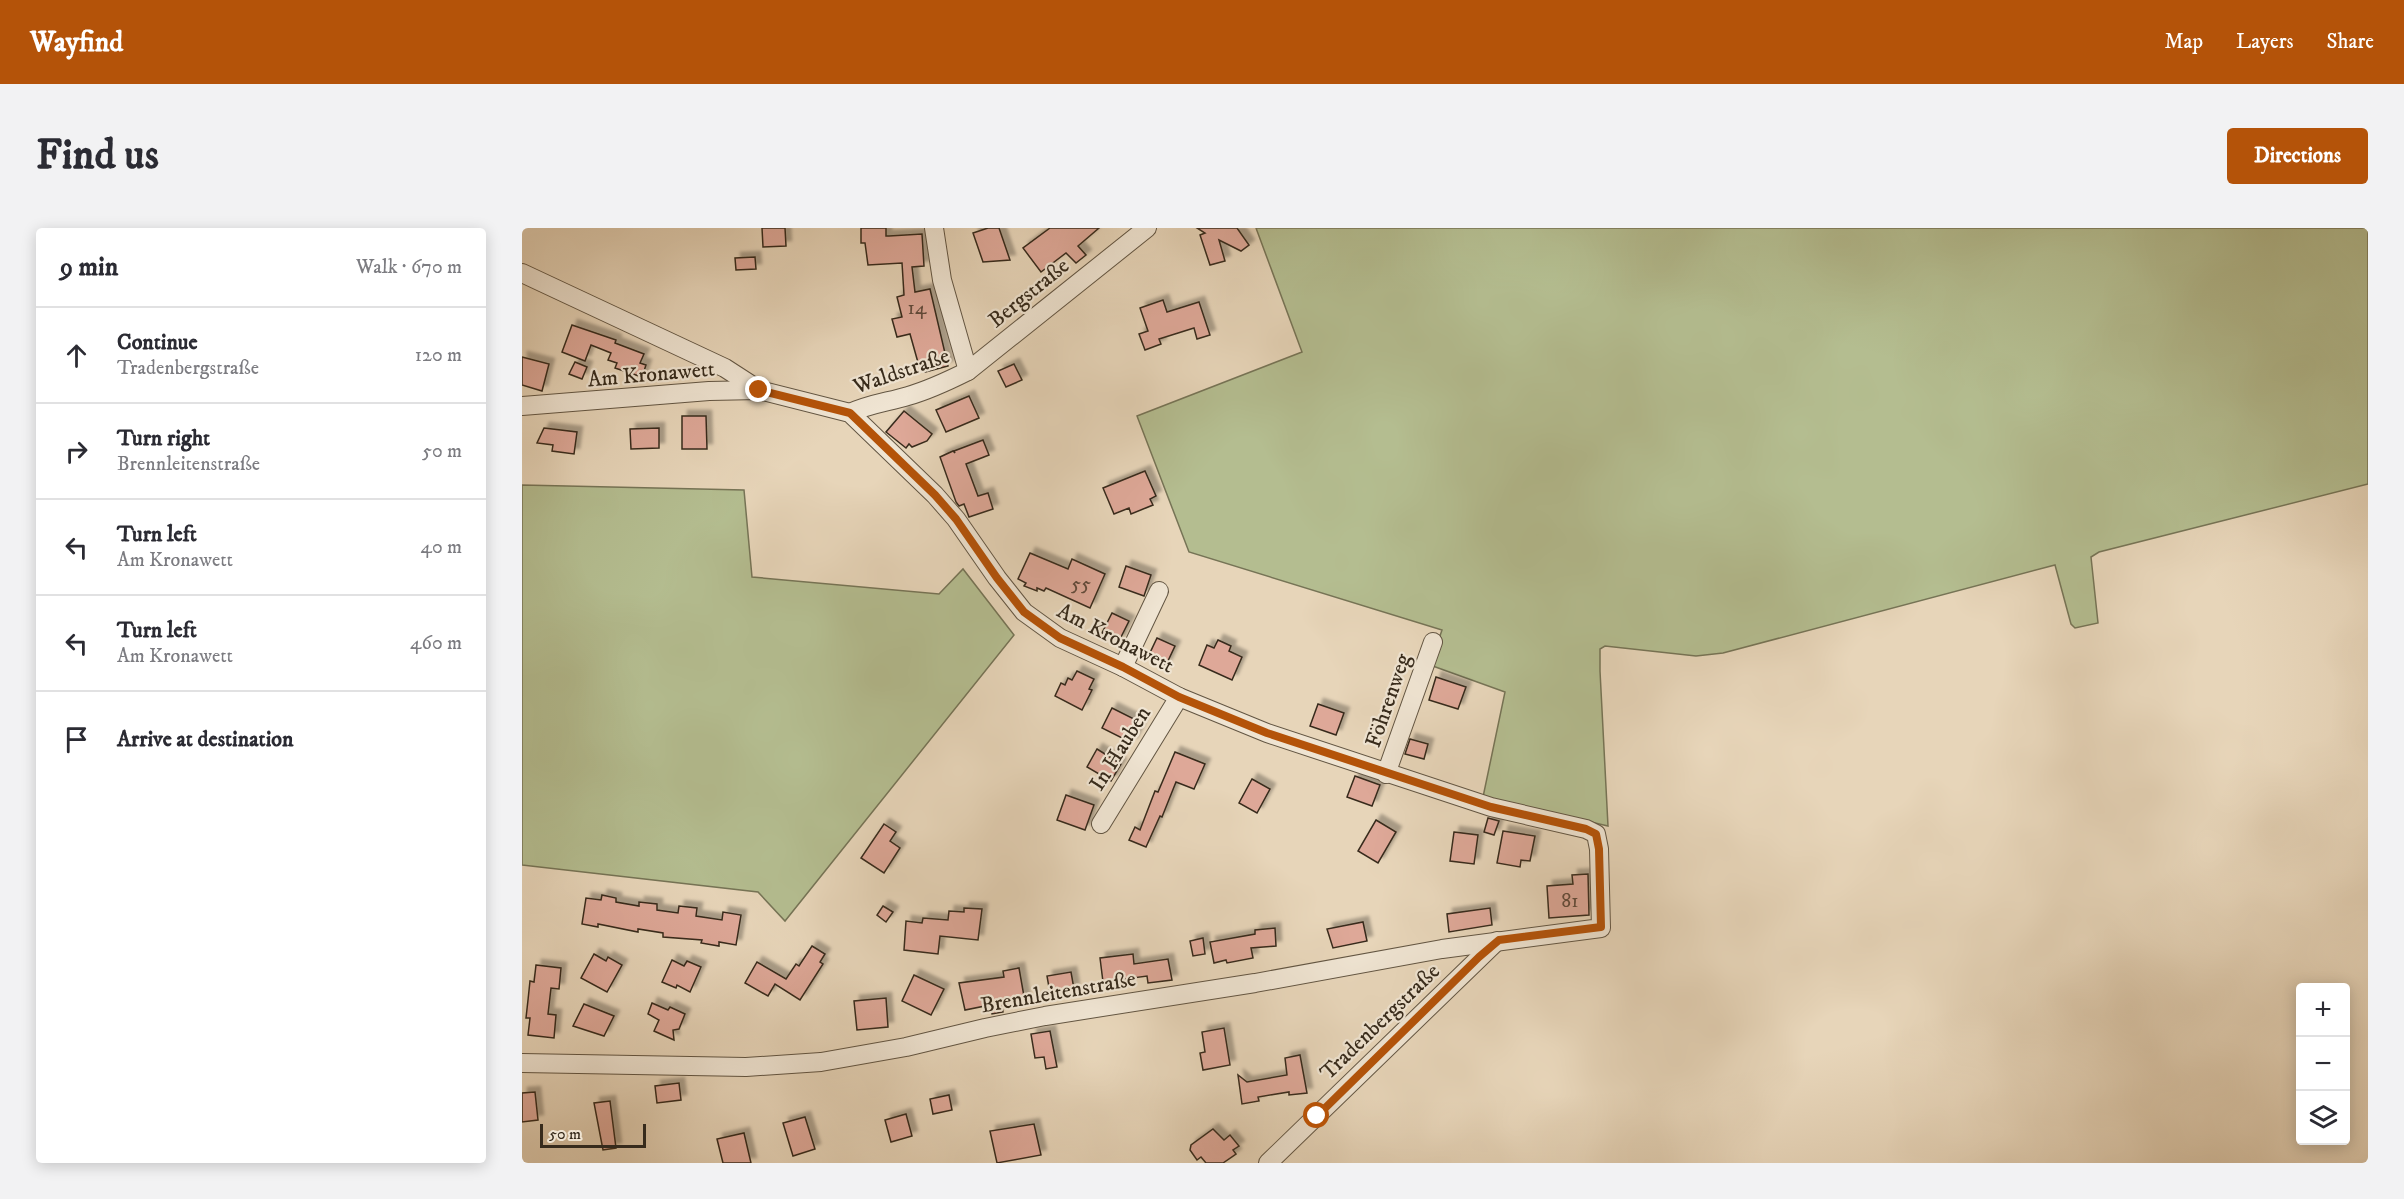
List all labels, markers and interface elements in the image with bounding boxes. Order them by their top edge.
text: Wayfind [30,25,123,60]
text: Map [2164,29,2203,55]
text: Layers [2236,29,2294,55]
text: Share [2327,29,2374,55]
button: Directions [2227,128,2368,184]
text: Find us [36,130,159,182]
text: 9 min [60,251,118,284]
street label: Bergstraße [983,252,1075,334]
text: Walk · 670 m [356,255,462,280]
house number: 14 [908,296,927,321]
text: Continue [117,329,198,356]
icon: ahead [60,339,93,372]
street label: Waldstraße [849,342,953,401]
text: 120 m [415,343,462,368]
street label: Am Kronawett [586,355,716,394]
text: Tradenbergstraße [117,356,259,381]
route end [745,376,771,402]
text: Turn right [117,425,210,452]
icon: right [60,435,93,468]
text: 50 m [422,439,462,464]
text: Brennleitenstraße [117,452,260,477]
text: Turn left [117,521,197,548]
icon: left [60,531,93,564]
text: 40 m [420,535,462,560]
text: Am Kronawett [117,548,233,573]
house number: 55 [1071,572,1091,597]
street label: Am Kronawett [1052,597,1178,679]
text: Turn left [117,617,197,644]
icon: left [60,627,93,660]
text: 460 m [410,631,462,656]
text: Am Kronawett [117,644,233,669]
street label: Föhrenweg [1360,650,1417,751]
street label: In Hauben [1084,701,1157,796]
icon: arrive [60,723,93,756]
text: Arrive at destination [117,726,294,753]
house number: 81 [1561,889,1579,914]
street label: Tradenbergstraße [1314,958,1446,1086]
street label: Brennleitenstraße [978,966,1138,1019]
map controls [2296,983,2350,1145]
button: + [2296,983,2350,1037]
button: − [2296,1037,2350,1091]
button: layers [2296,1091,2350,1145]
route start [1303,1102,1329,1128]
scale bar [540,1121,646,1148]
text: 50 m [549,1124,581,1144]

